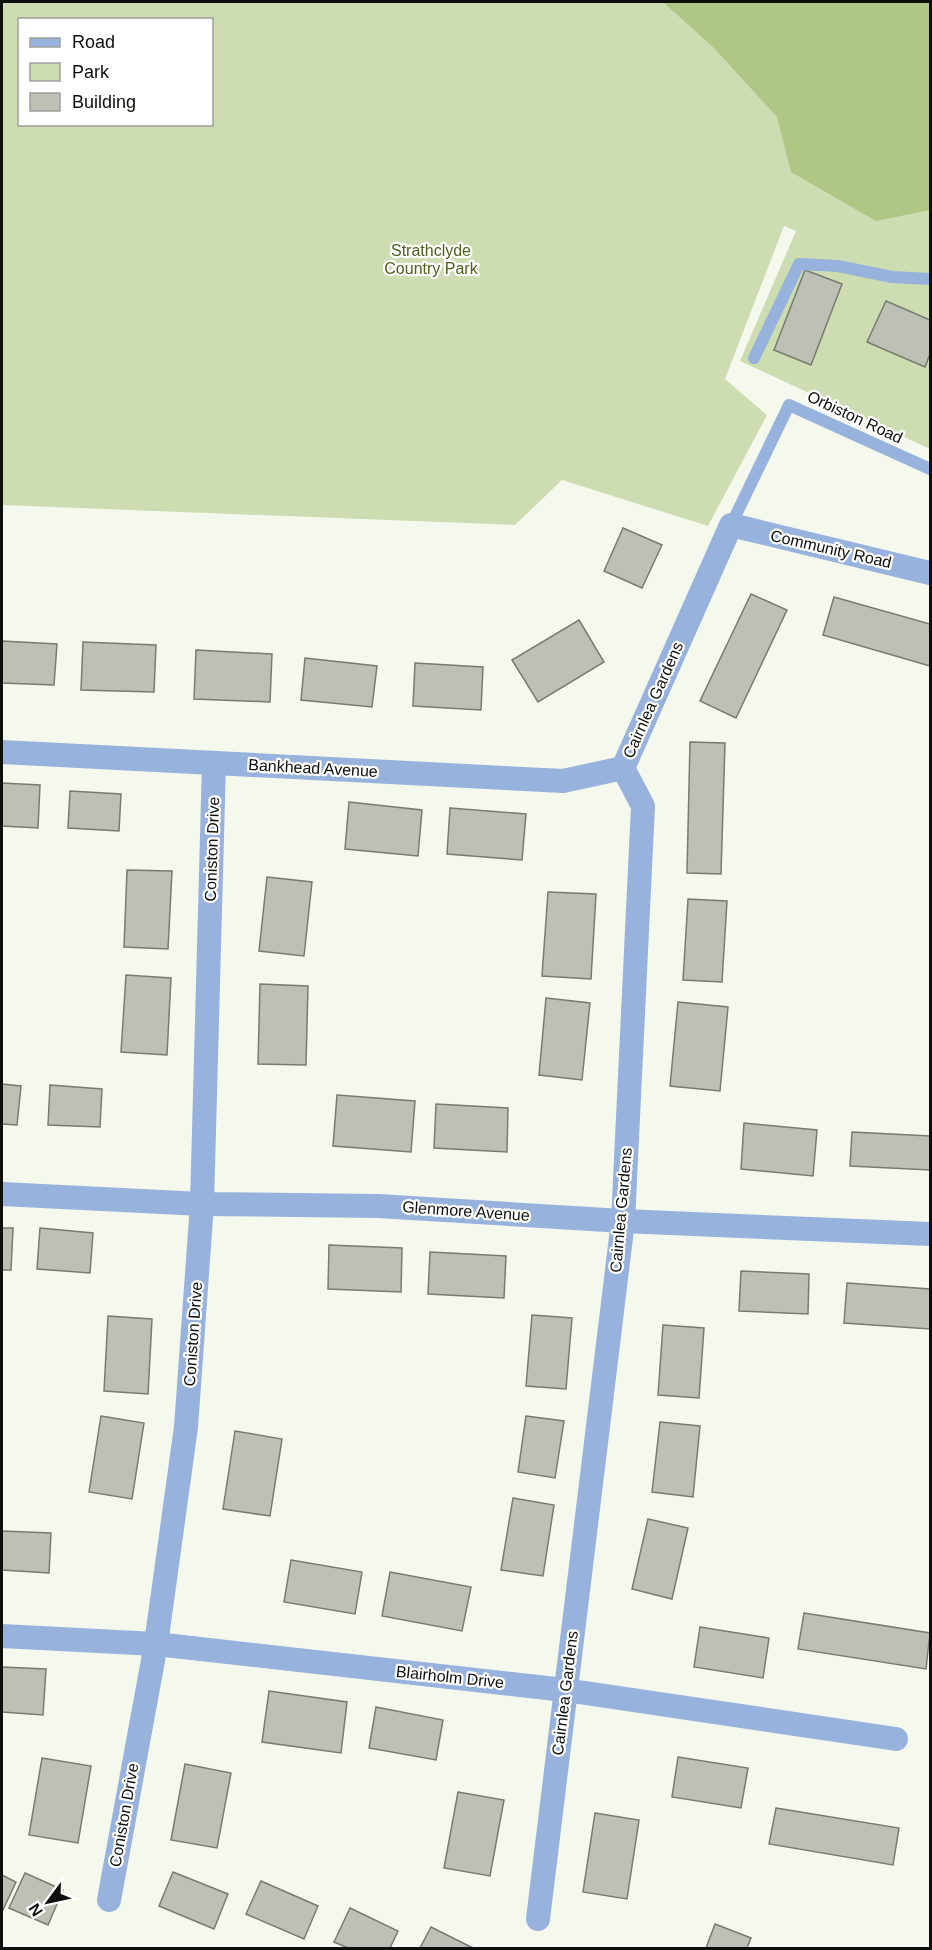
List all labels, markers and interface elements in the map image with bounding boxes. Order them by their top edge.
legend [18,18,213,126]
text: Road [72,32,115,52]
text: Park [72,62,110,82]
text: Building [72,92,136,112]
park label: Strathclyde Country Park [384,242,479,277]
street label: Orbiston Road [805,387,905,447]
street label: Community Road [769,527,893,571]
street label: Cairnlea Gardens [620,639,686,761]
street label: Bankhead Avenue [248,756,378,780]
street label: Coniston Drive [202,796,222,902]
street label: Cairnlea Gardens [607,1147,635,1273]
street label: Glenmore Avenue [402,1198,530,1224]
street label: Coniston Drive [181,1281,205,1387]
street label: Cairnlea Gardens [549,1630,581,1756]
street label: Blairholm Drive [395,1663,505,1691]
street label: Coniston Drive [107,1762,141,1868]
north arrow [18,1872,78,1932]
text: N [26,1900,46,1919]

